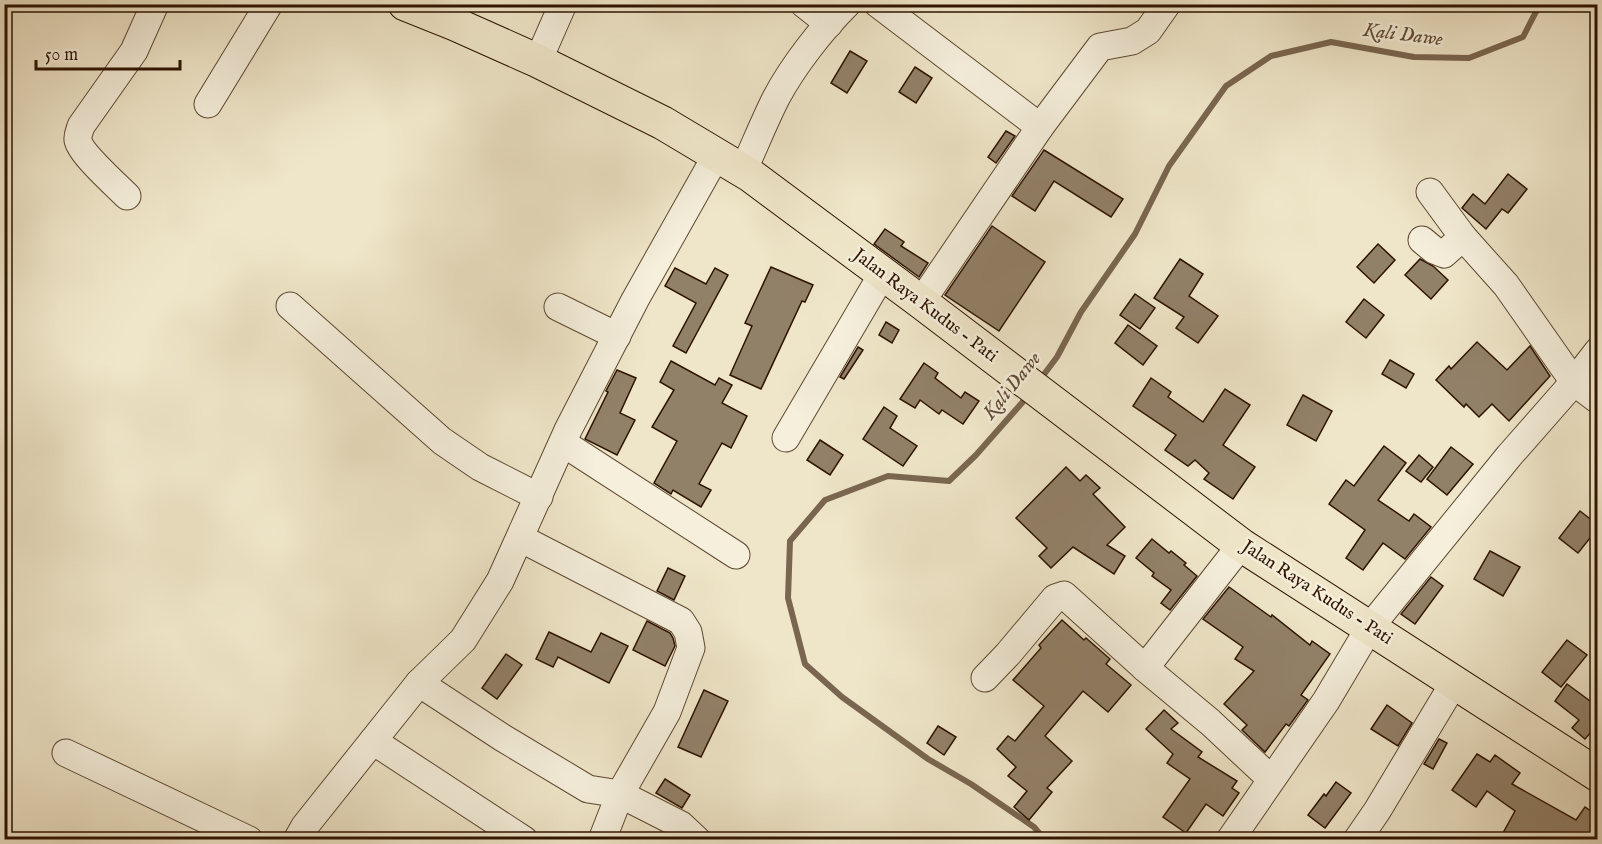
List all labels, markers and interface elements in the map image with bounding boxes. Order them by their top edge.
water label: Kali Dawe [1361,18,1444,52]
scale bar [36,33,180,71]
text: 50 m [45,44,78,67]
street label: Jalan Raya Kudus - Pati [846,243,1002,368]
water label: Kali Dawe [977,347,1047,426]
street label: Jalan Raya Kudus - Pati [1236,535,1397,650]

